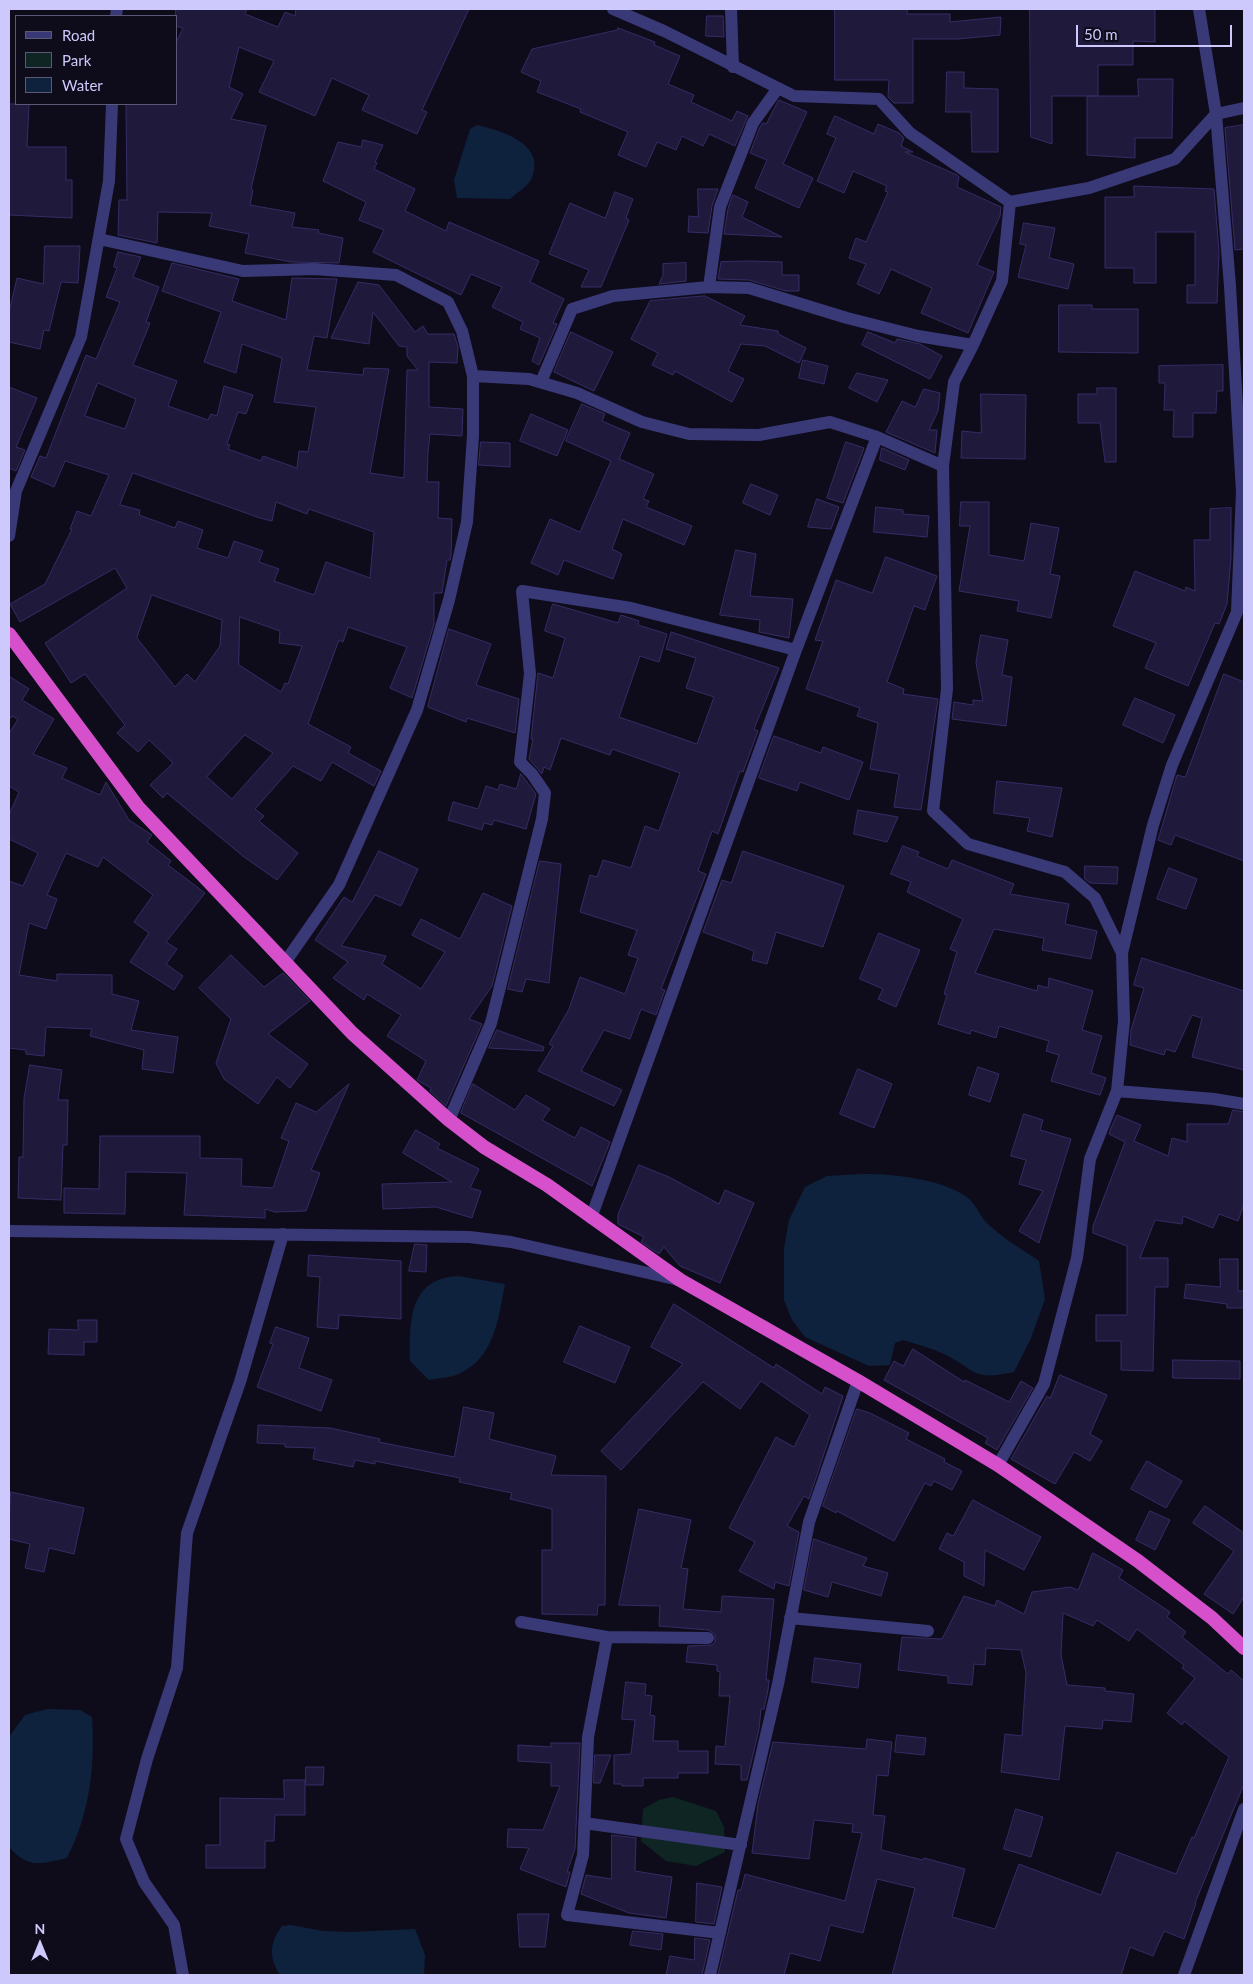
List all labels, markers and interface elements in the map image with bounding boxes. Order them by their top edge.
legend [15,15,178,105]
scale bar [1078,15,1234,47]
text: 50 m [1084,25,1118,43]
text: Road [62,26,95,44]
text: Park [62,51,91,69]
text: Water [62,76,103,94]
north arrow [15,1919,65,1969]
text: N [35,1920,45,1937]

